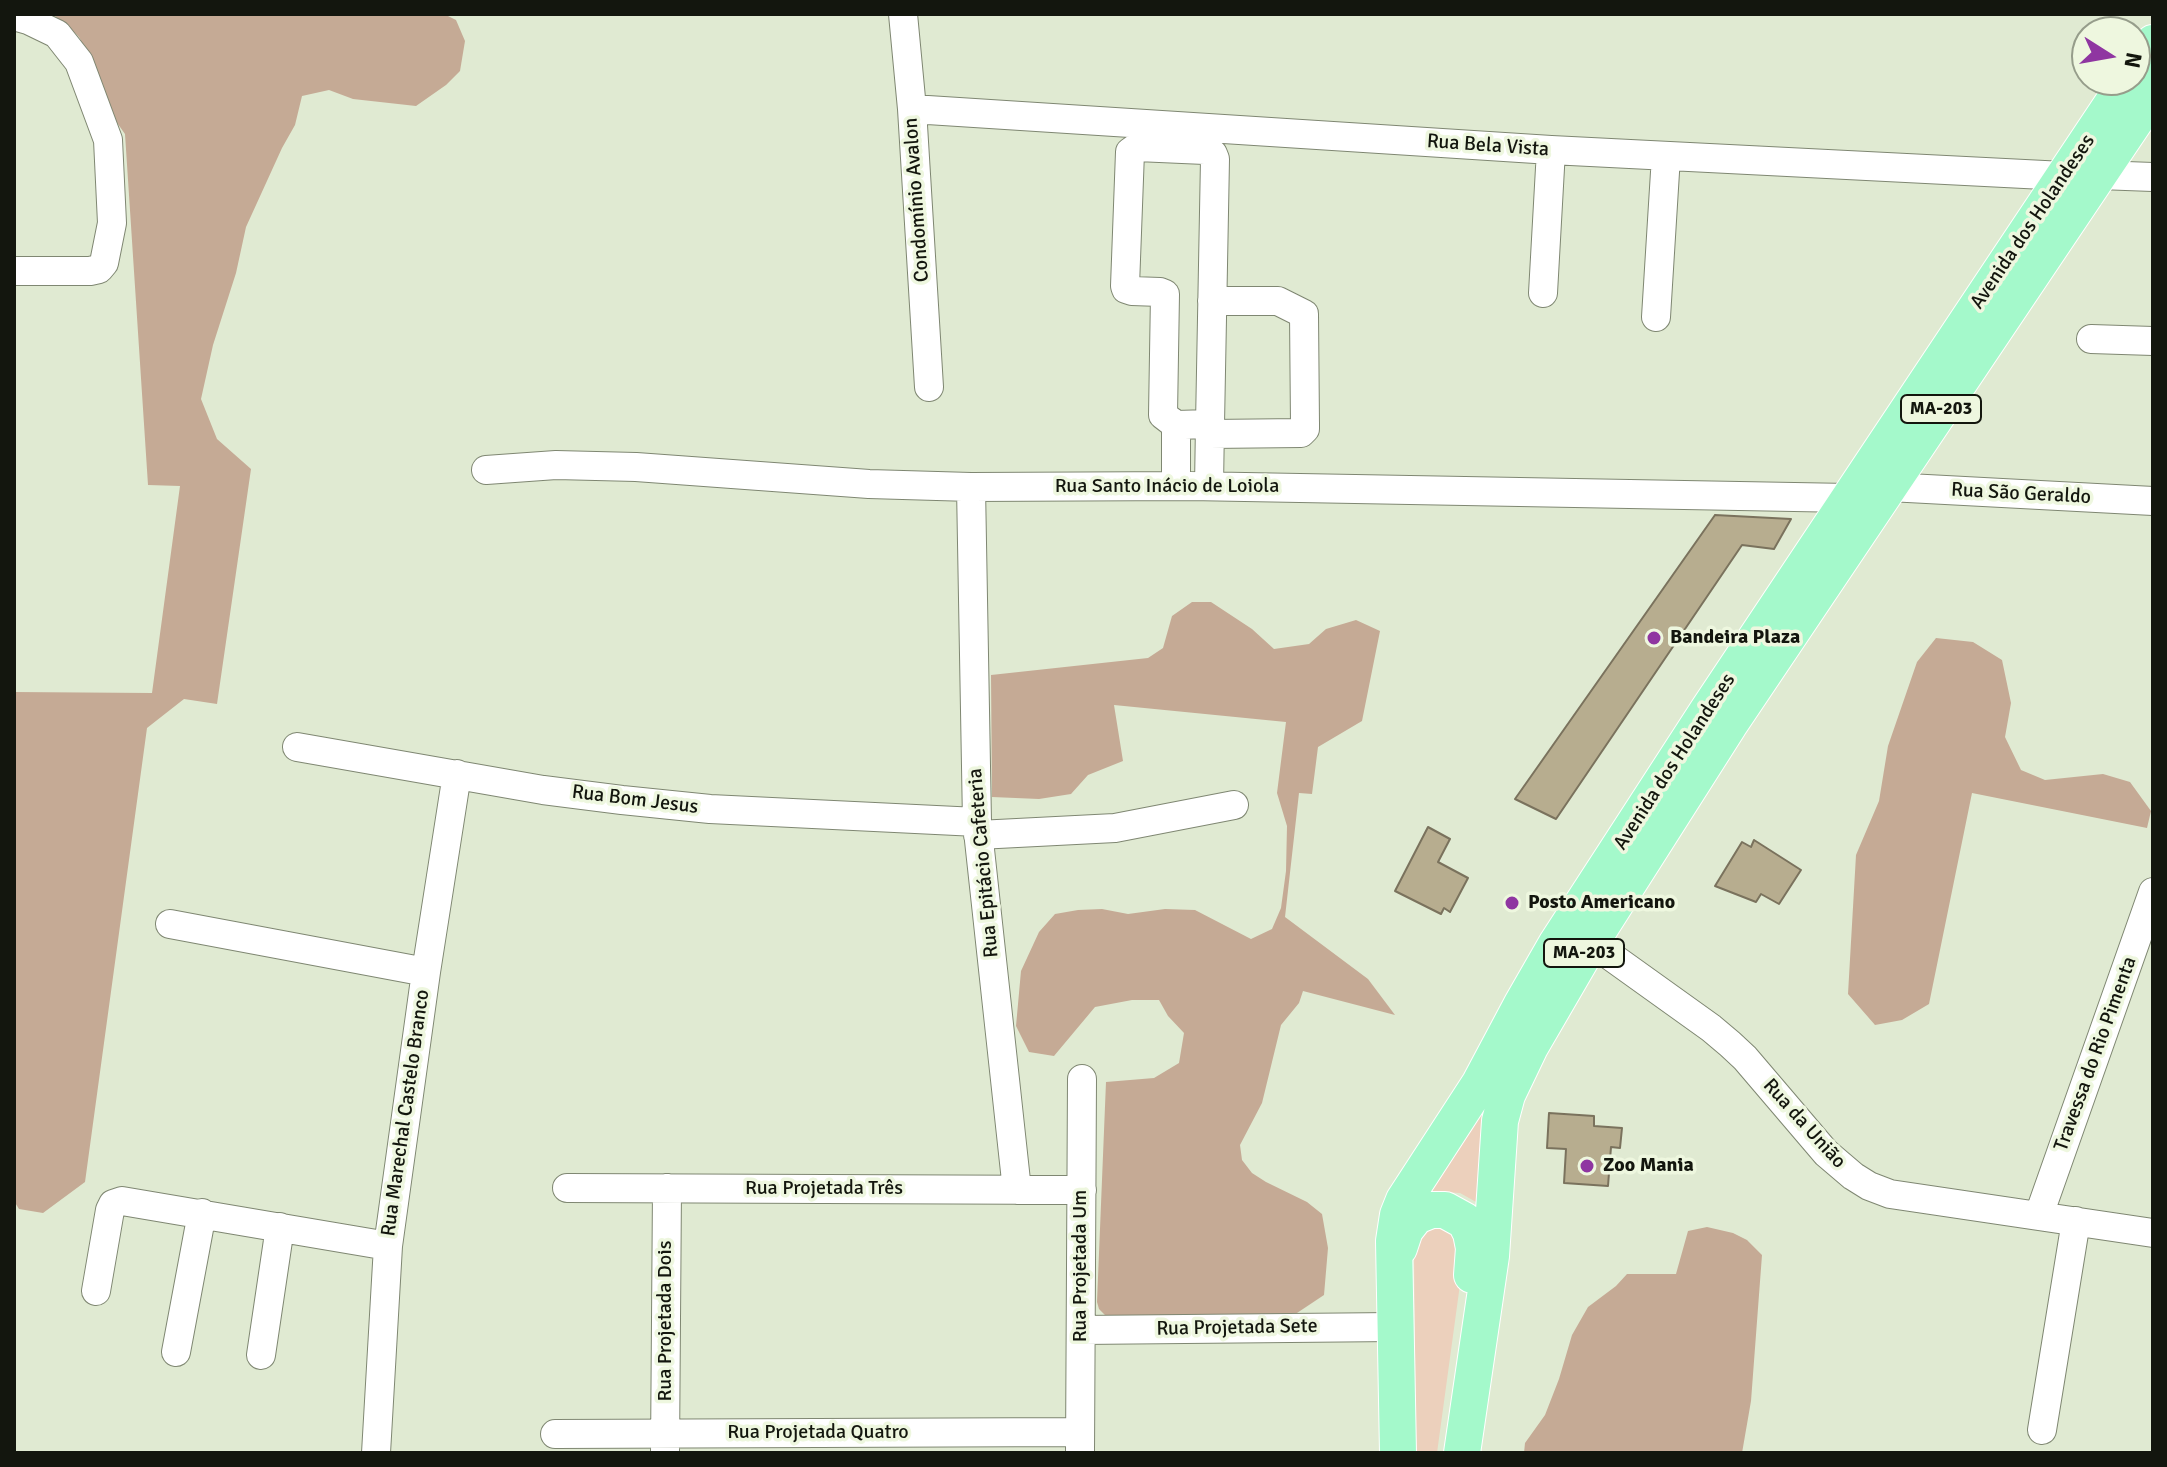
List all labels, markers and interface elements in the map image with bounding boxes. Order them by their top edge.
north arrow [2071,16,2151,96]
text: N [2118,50,2148,70]
street label: Condomínio Avalon [899,117,935,283]
street label: Rua Bela Vista [1426,130,1550,162]
street label: Avenida dos Holandeses [1966,130,2100,314]
road number: MA-203 [1901,395,1981,423]
street label: Rua Santo Inácio de Loiola [1055,475,1279,499]
street label: Rua São Geraldo [1950,478,2092,510]
place label: Bandeira Plaza [1670,626,1800,650]
marker: Bandeira Plaza [1645,629,1663,647]
street label: Avenida dos Holandeses [1609,669,1741,855]
street label: Rua Epitácio Cafeteria [964,767,1004,959]
street label: Rua Bom Jesus [570,780,700,820]
place label: Posto Americano [1528,891,1675,915]
marker: Posto Americano [1503,894,1521,912]
road number: MA-203 [1544,939,1624,967]
street label: Travessa do Rio Pimenta [2050,953,2142,1155]
street label: Rua Marechal Castelo Branco [377,988,435,1238]
street label: Rua da União [1757,1074,1851,1174]
place label: Zoo Mania [1603,1154,1694,1178]
marker: Zoo Mania [1578,1157,1596,1175]
street label: Rua Projetada Três [745,1177,903,1201]
street label: Rua Projetada Um [1069,1190,1093,1342]
street label: Rua Projetada Dois [654,1241,678,1401]
street label: Rua Projetada Sete [1156,1315,1318,1341]
street label: Rua Projetada Quatro [727,1421,909,1445]

